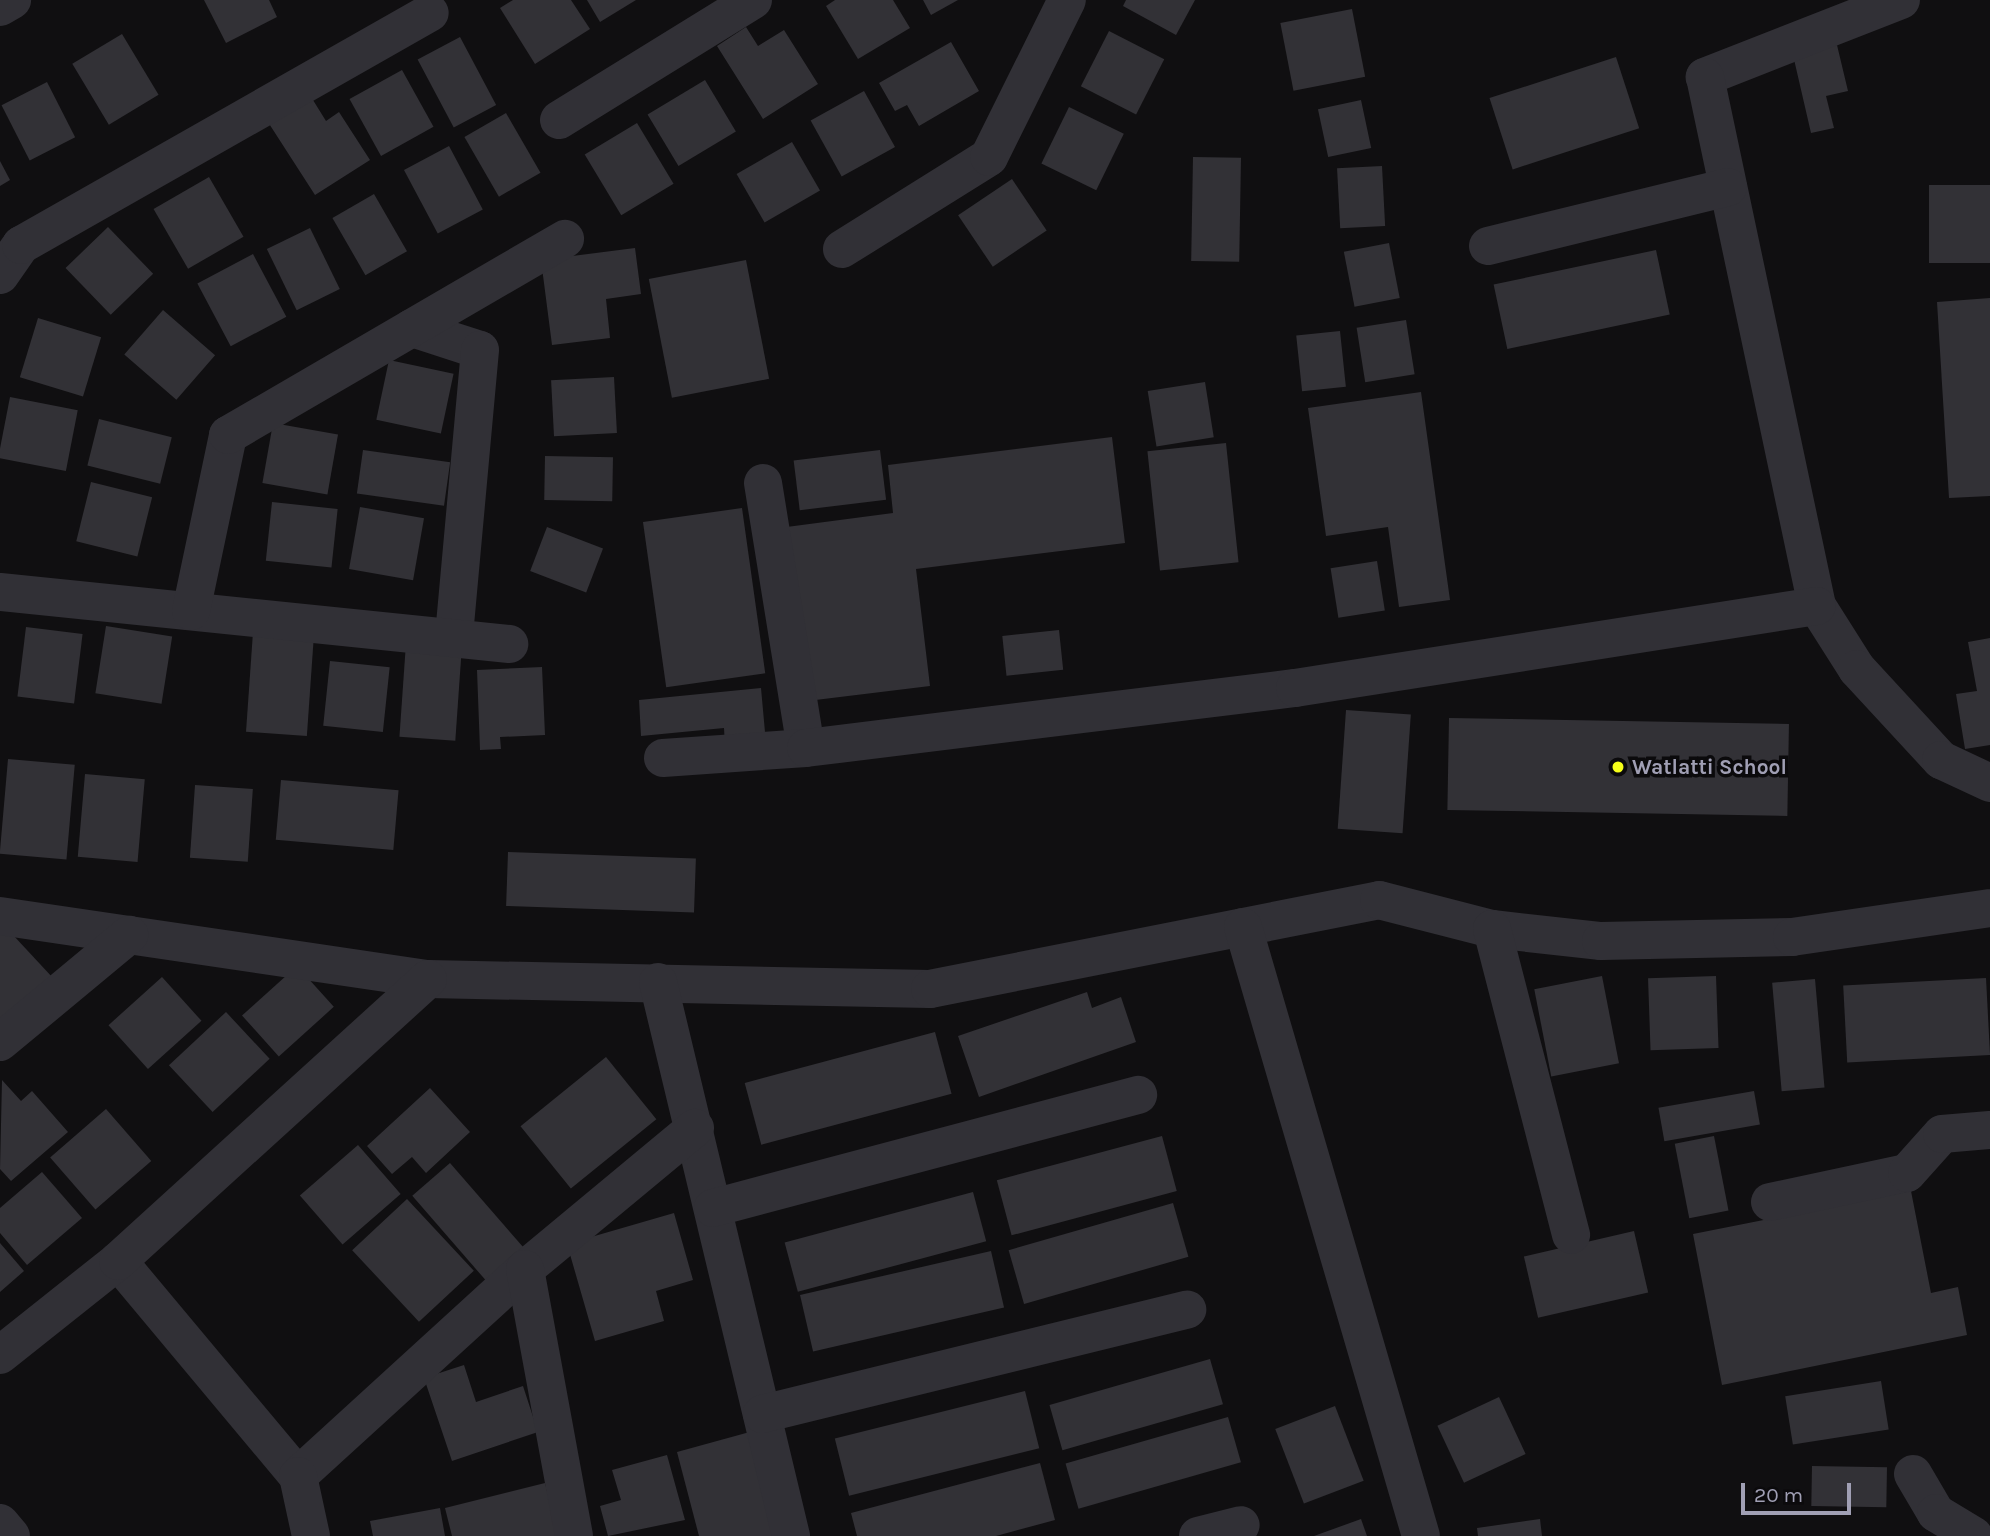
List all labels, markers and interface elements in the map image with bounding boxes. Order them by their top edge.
place label: Watlatti School [1632,754,1787,780]
marker: Watlatti School [1610,759,1626,775]
scale bar [1745,1470,1855,1514]
text: 20 m [1754,1483,1803,1507]

